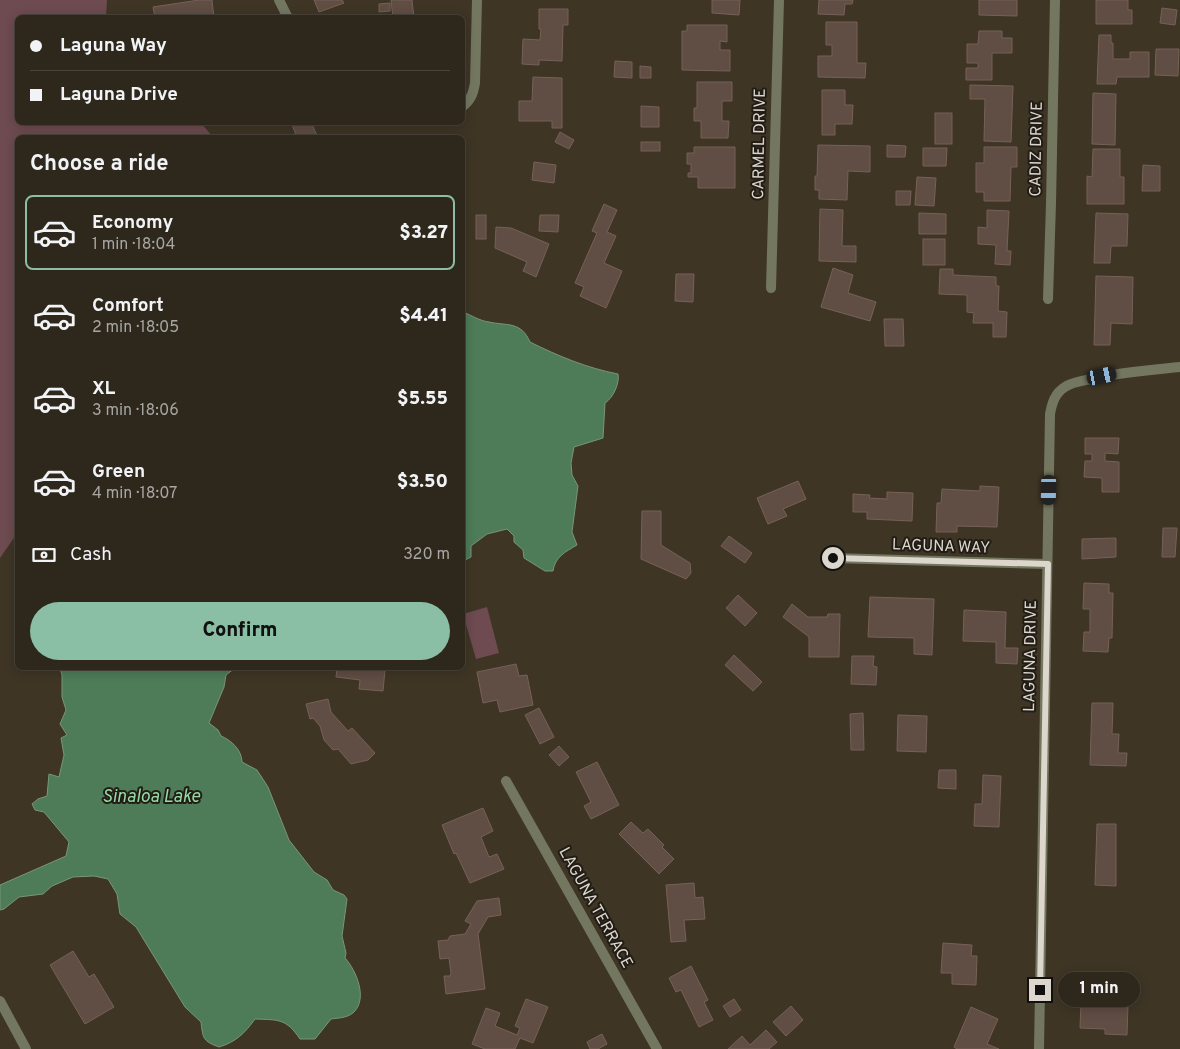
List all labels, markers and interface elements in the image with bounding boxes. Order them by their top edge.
text: Laguna Way [60,34,167,58]
text: Laguna Drive [60,83,178,107]
street label: CARMEL DRIVE [749,88,771,200]
street label: CADIZ DRIVE [1026,101,1048,197]
text: Choose a ride [30,151,168,178]
icon: car [32,210,77,255]
text: Economy [92,211,173,235]
text: $3.27 [399,221,448,245]
text: 1 min · 18:04 [92,235,175,255]
icon: car [32,293,77,338]
text: Comfort [92,294,164,318]
text: $4.41 [399,304,448,328]
text: 2 min · 18:05 [92,318,179,338]
car [1085,366,1118,386]
icon: car [32,376,77,421]
text: XL [92,377,115,401]
text: $5.55 [397,387,448,411]
text: 3 min · 18:06 [92,401,179,421]
icon: car [32,459,77,504]
text: Green [92,460,145,484]
text: $3.50 [397,470,448,494]
car [1041,475,1056,505]
text: 4 min · 18:07 [92,484,177,504]
street label: LAGUNA WAY [891,535,991,559]
icon: cash [30,541,58,569]
text: Cash [70,543,112,567]
text: 320 m [403,545,450,565]
route start [822,547,844,569]
street label: LAGUNA DRIVE [1020,600,1042,712]
button: Confirm [30,602,450,660]
water label: Sinaloa Lake [102,786,201,809]
street label: LAGUNA TERRACE [553,844,637,972]
callout: 1 min [1058,972,1140,1008]
route end [1029,979,1051,1001]
text: 1 min [1079,979,1119,999]

